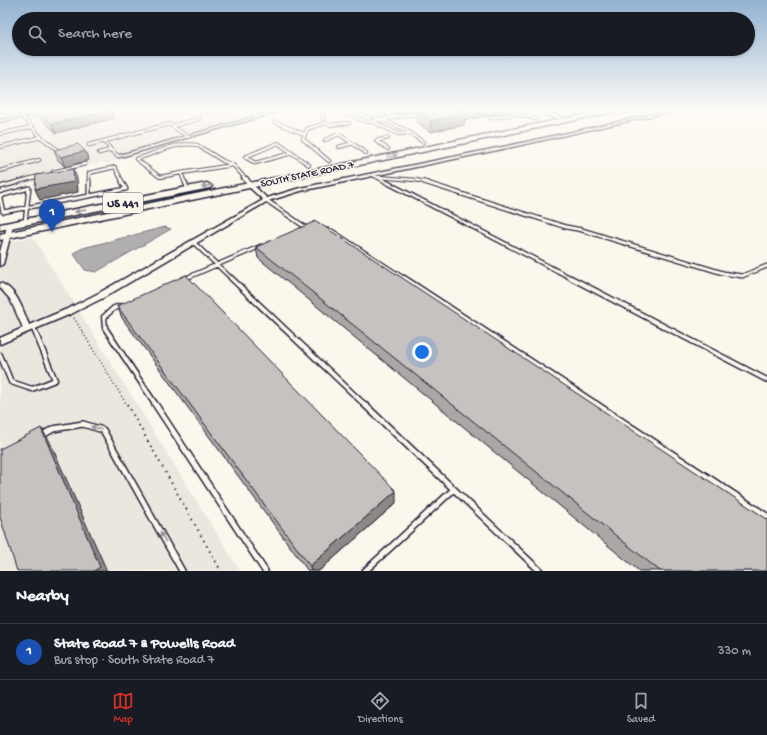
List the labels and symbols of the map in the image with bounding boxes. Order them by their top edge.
one-way arrow [386,152,399,158]
street label: SOUTH STATE ROAD 7 [260,159,355,191]
one-way arrow [201,183,213,189]
road number: US 441 [103,193,143,213]
pin: 1 [39,199,65,232]
one-way arrow [73,209,86,215]
your location [412,342,432,362]
one-way arrow [89,425,101,431]
one-way arrow [160,531,166,543]

